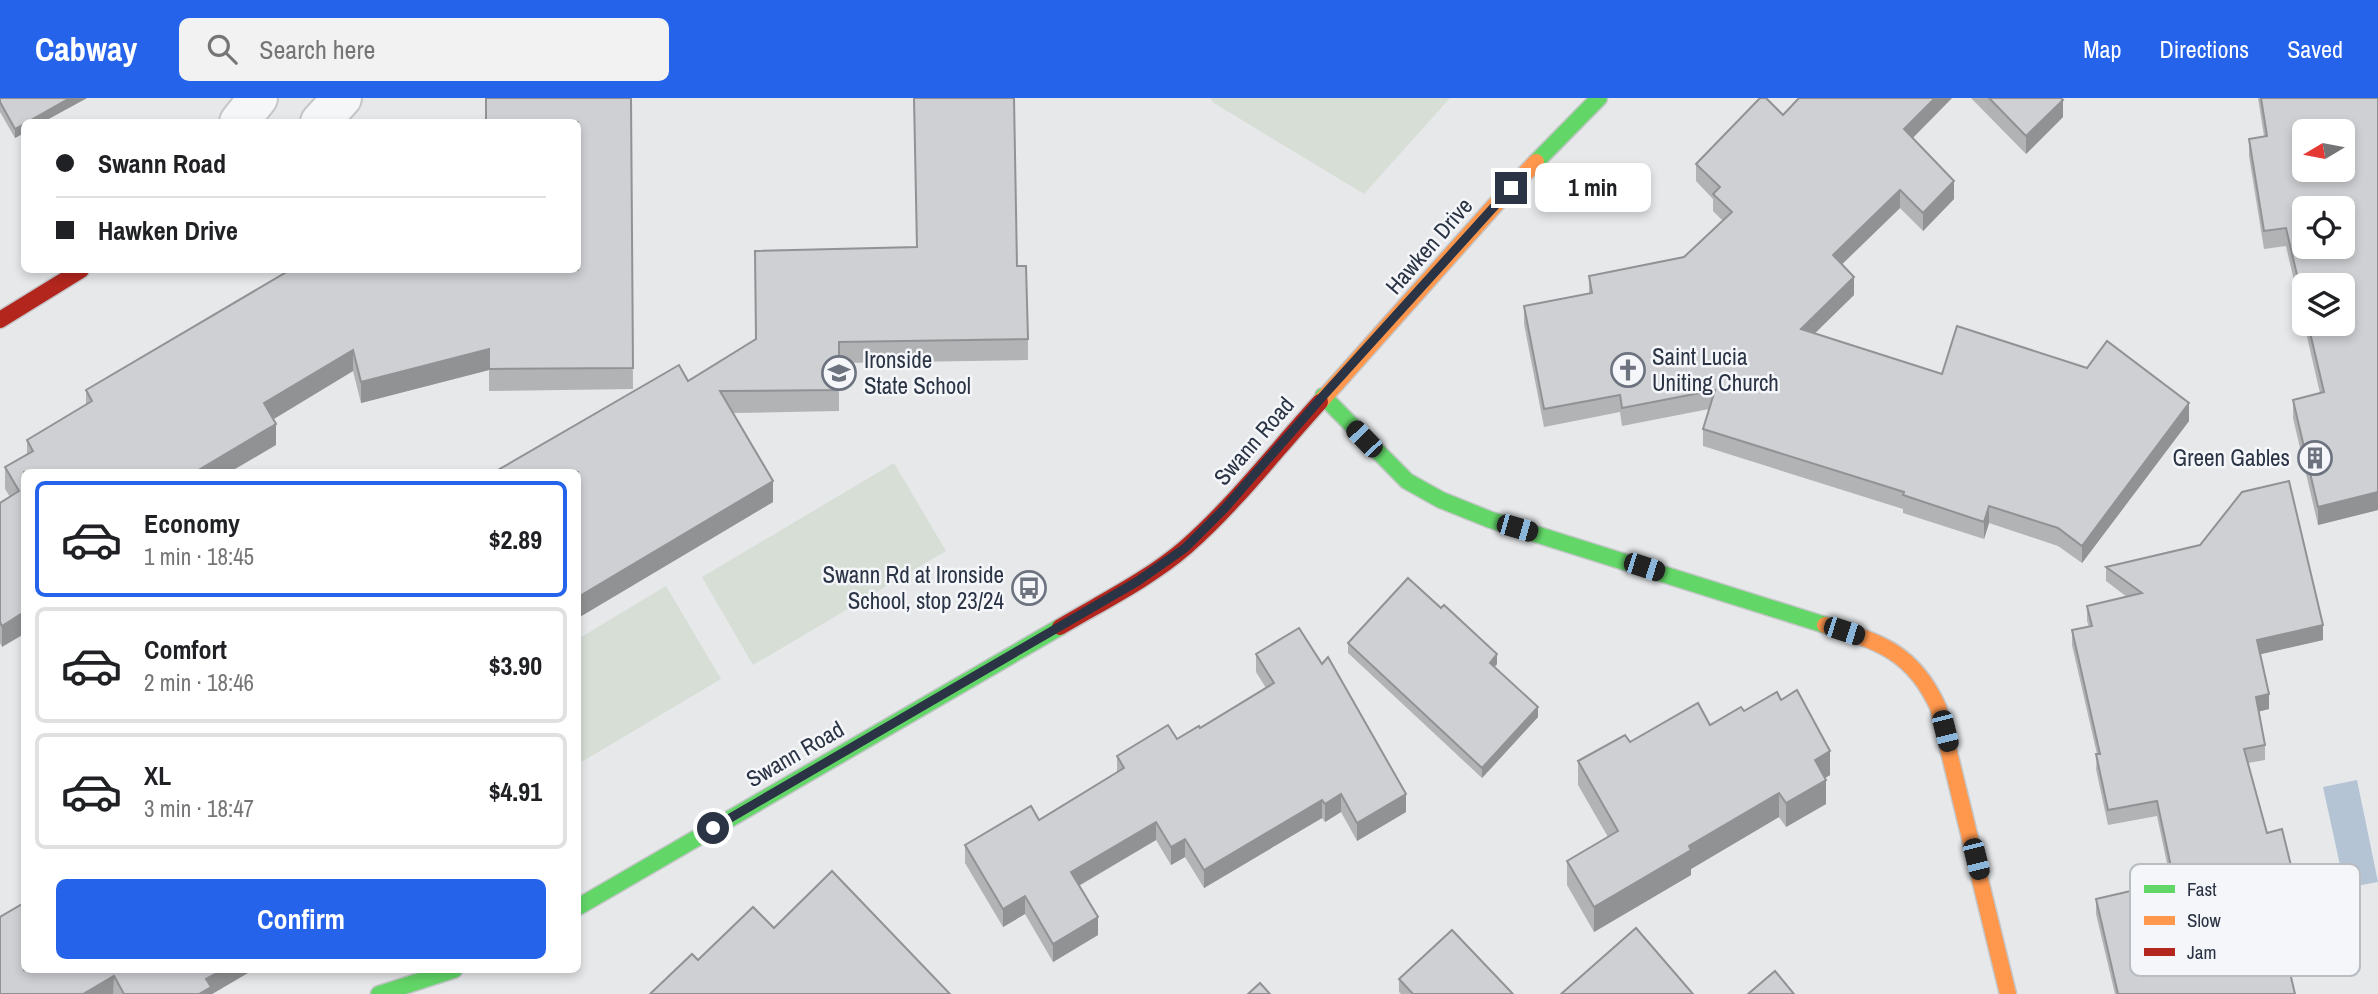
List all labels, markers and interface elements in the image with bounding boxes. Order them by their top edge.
search box [179,18,669,81]
text: Cabway [35,27,137,71]
icon: search [203,30,241,68]
text: Search here [259,32,375,67]
text: Map [2083,33,2121,65]
text: Directions [2159,33,2249,65]
text: Saved [2287,33,2343,65]
north arrow [2292,119,2356,182]
map controls [2292,119,2355,336]
text: Swann Road [98,146,226,181]
callout: 1 min [1536,164,1651,212]
route end [1495,172,1527,204]
text: 1 min [1568,172,1618,203]
street label: Hawken Drive [1378,191,1479,301]
button: locate [2292,196,2355,259]
text: Hawken Drive [98,213,238,248]
button: layers [2292,273,2355,336]
place label: Saint Lucia Uniting Church [1652,341,1779,398]
place label: Ironside State School [864,344,971,401]
church icon: Saint Lucia Uniting Church [1609,351,1647,389]
school or university icon: Ironside State School [820,354,858,392]
street label: Swann Road [1206,390,1301,492]
car [1342,417,1387,461]
building icon: Green Gables [2296,439,2334,477]
place label: Green Gables [2173,442,2290,473]
text: Economy [144,506,240,541]
icon: car [60,508,123,571]
car [1494,512,1541,544]
text: $2.89 [489,522,542,557]
text: 1 min · 18:45 [144,541,254,572]
car [1621,551,1668,583]
place label: Swann Rd at Ironside School, stop 23/24 [823,559,1005,616]
bus stop icon: Swann Rd at Ironside School, stop 23/24 [1010,569,1048,607]
car [1821,615,1868,647]
text: Comfort [144,632,227,667]
icon: car [60,634,123,697]
text: $3.90 [489,648,542,683]
text: 2 min · 18:46 [144,667,254,698]
car [1930,708,1961,754]
street label: Swann Road [740,713,849,794]
text: XL [144,758,171,793]
icon: car [60,760,123,823]
text: $4.91 [489,774,542,809]
text: 3 min · 18:47 [144,793,254,824]
route start [697,812,729,844]
car [1961,836,1992,882]
legend [2130,864,2360,976]
text: Fast [2187,876,2217,902]
button: Confirm [56,879,546,959]
text: Slow [2187,907,2222,933]
text: Jam [2187,939,2216,965]

